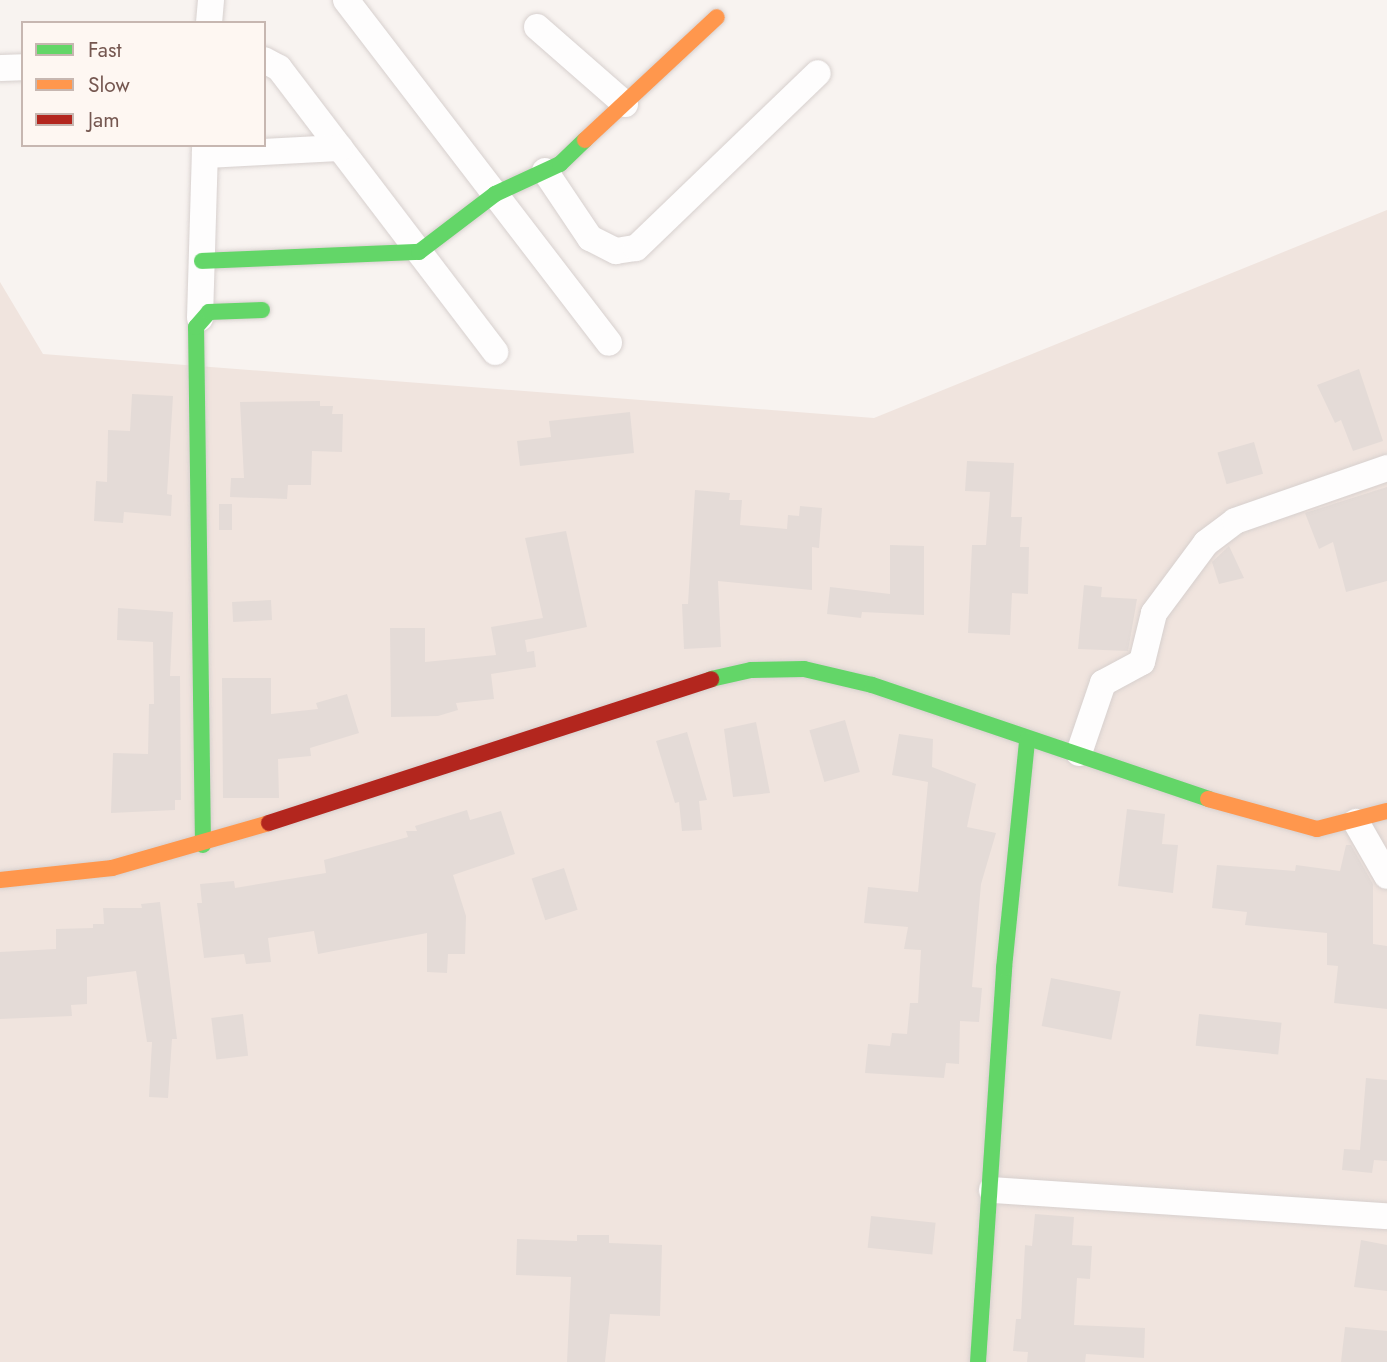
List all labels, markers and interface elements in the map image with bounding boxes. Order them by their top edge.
legend [21,21,266,147]
text: Fast [88,35,121,65]
text: Slow [88,70,130,100]
text: Jam [88,105,120,135]

